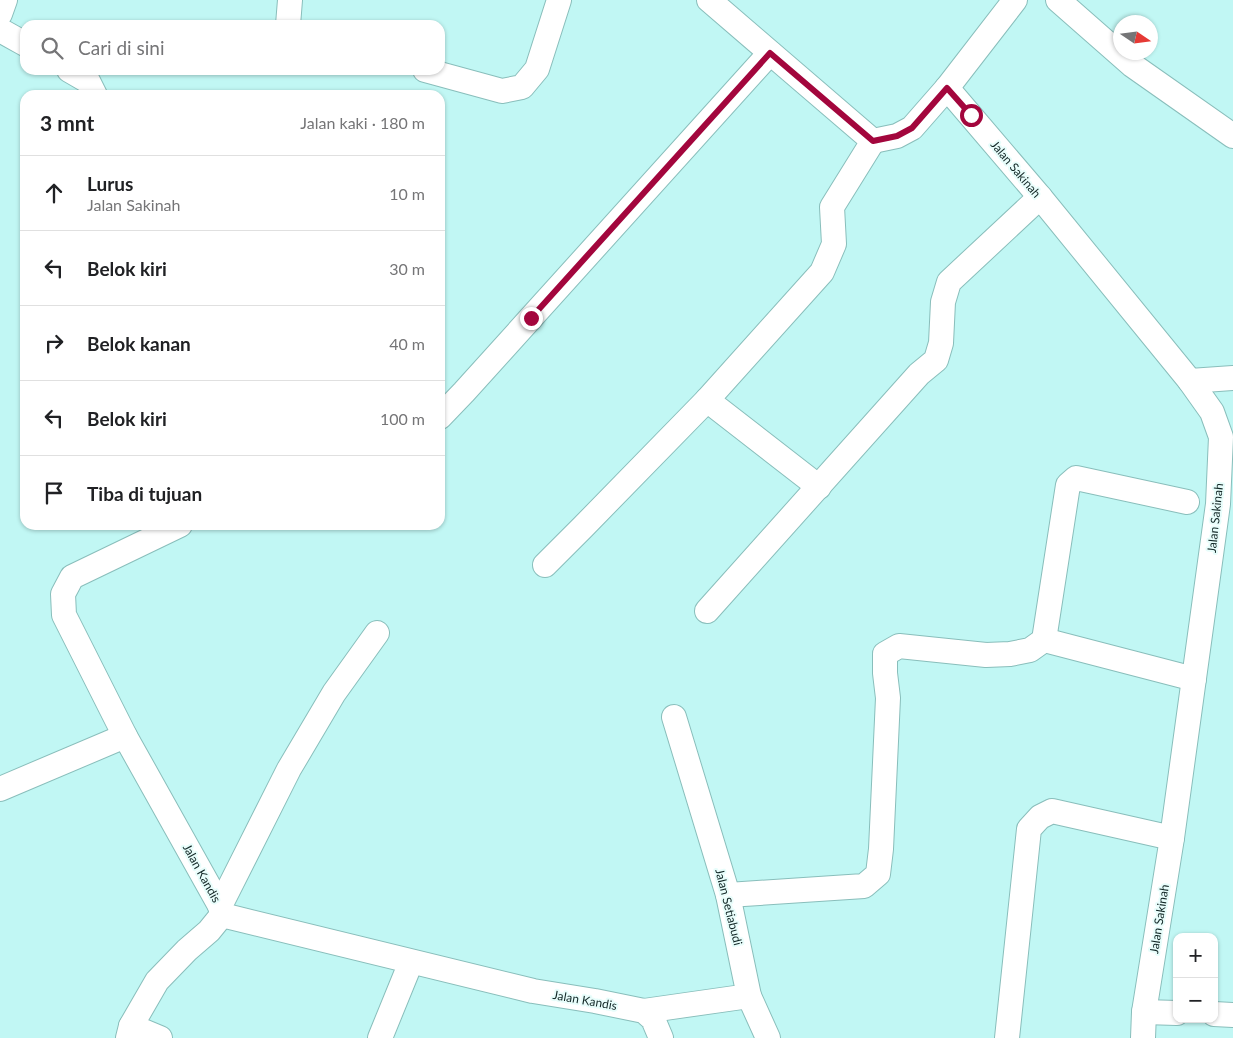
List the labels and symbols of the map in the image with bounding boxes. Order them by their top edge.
north arrow [1113,15,1158,60]
route start [960,104,983,127]
street label: Jalan Sakinah [988,137,1044,201]
route end [520,307,543,330]
street label: Jalan Sakinah [1204,482,1226,554]
street label: Jalan Kandis [180,841,224,905]
street label: Jalan Setiabudi [712,867,746,947]
street label: Jalan Sakinah [1146,883,1172,955]
street label: Jalan Kandis [552,987,618,1013]

